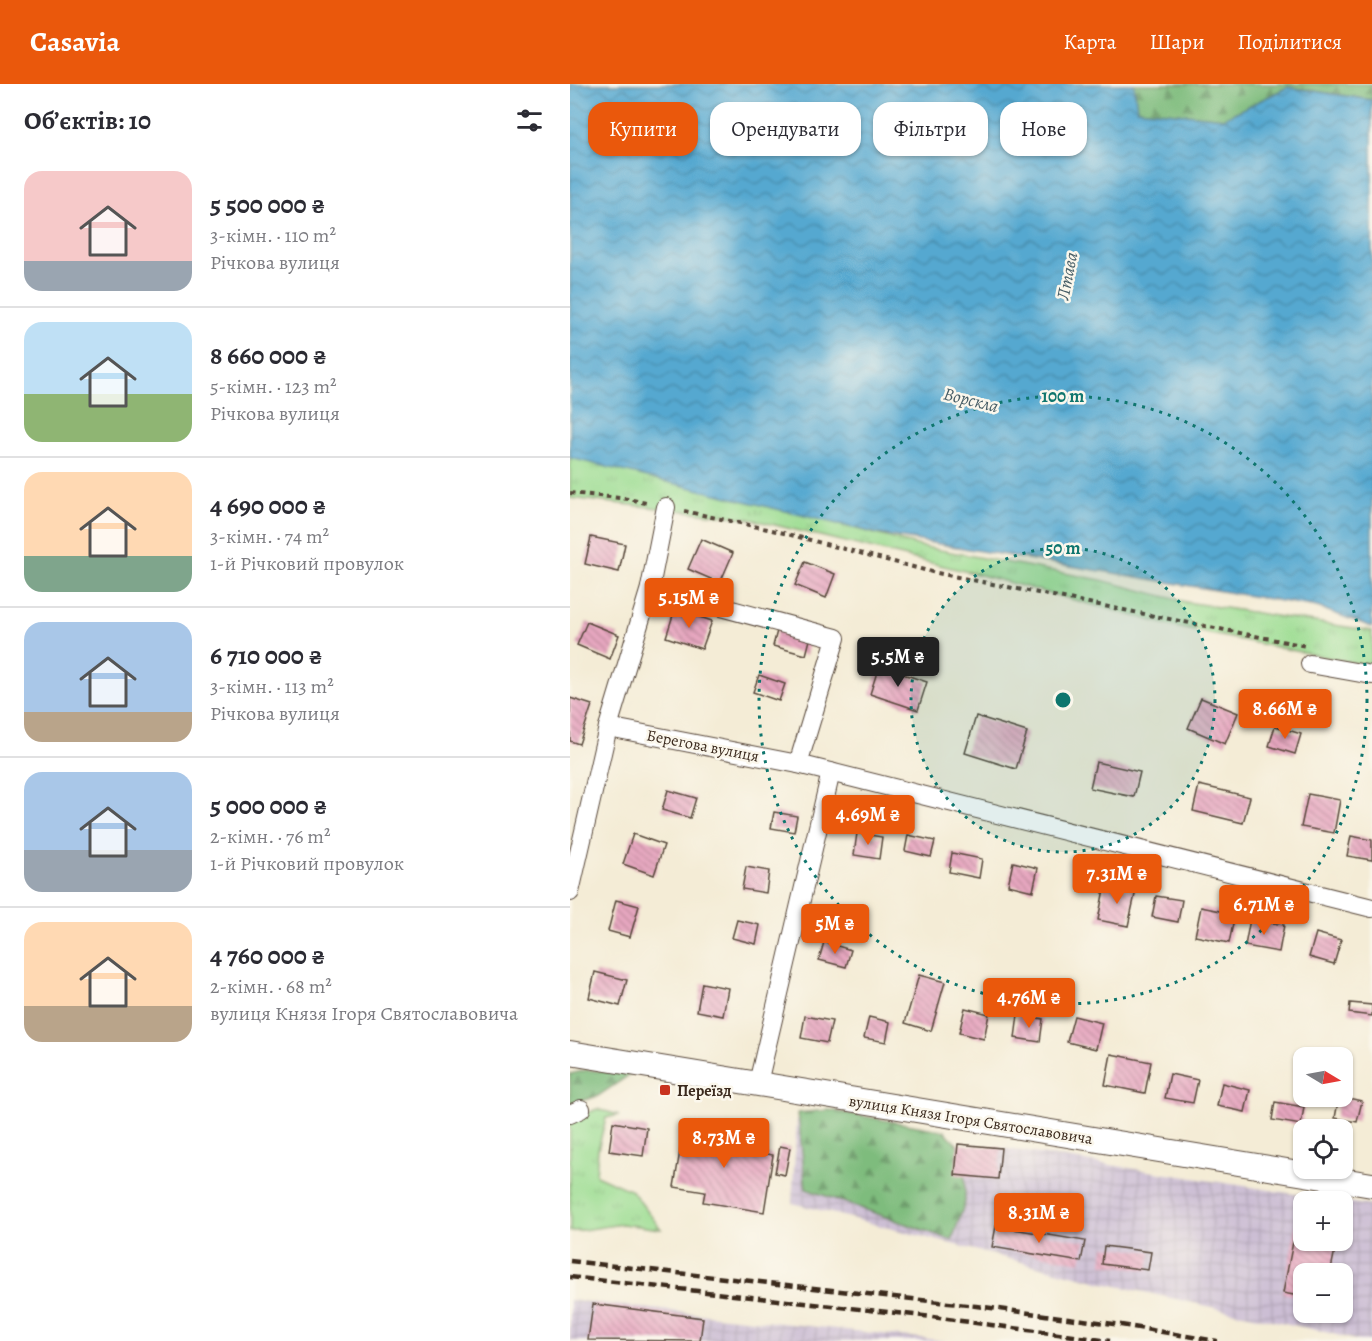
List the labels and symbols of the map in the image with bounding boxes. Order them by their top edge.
water label: Лтава [1050,250,1083,303]
water label: Ворскла [941,382,1001,418]
text: 100 m [1042,384,1084,408]
text: 50 m [1046,536,1080,560]
pin: 5.15M ₴ [634,578,744,629]
pin: 5.5M ₴ [849,637,947,688]
pin: 8.66M ₴ [1230,689,1340,740]
centre of rings [1053,690,1073,710]
street label: Берегова вулиця [645,724,761,768]
pin: 4.69M ₴ [813,795,923,846]
pin: 7.31M ₴ [1062,854,1172,905]
pin: 6.71M ₴ [1209,885,1319,936]
pin: 5M ₴ [799,904,871,955]
pin: 4.76M ₴ [974,978,1084,1029]
north arrow [1293,1047,1353,1107]
place label: Переїзд [677,1080,732,1102]
marker: Переїзд [658,1083,672,1097]
street label: вулиця Князя Ігоря Святославовича [847,1090,1095,1150]
pin: 8.73M ₴ [669,1118,779,1169]
pin: 8.31M ₴ [984,1193,1094,1244]

